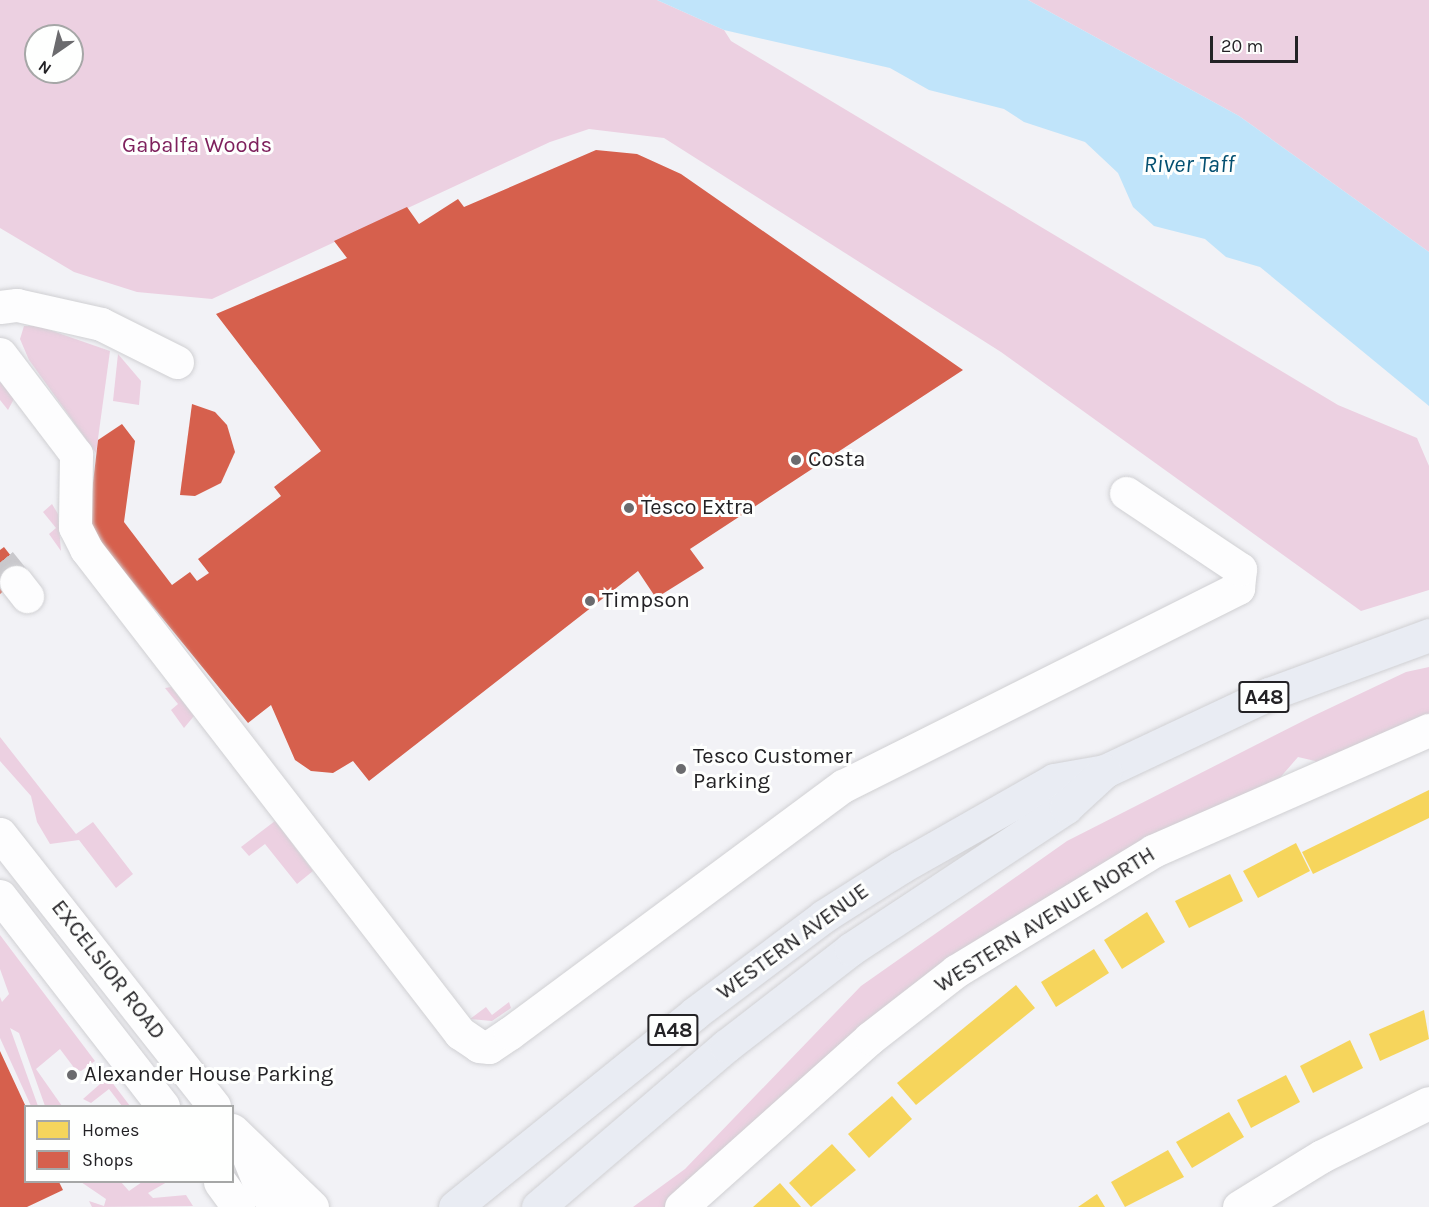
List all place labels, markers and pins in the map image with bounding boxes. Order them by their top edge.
place label: Costa [808,447,865,473]
marker: Costa [789,453,803,467]
place label: Tesco Extra [641,495,754,521]
marker: Tesco Extra [622,501,636,515]
place label: Timpson [602,588,690,614]
marker: Timpson [583,594,597,608]
place label: Tesco Customer Parking [693,743,852,794]
marker: Tesco Customer Parking [674,762,688,776]
place label: Alexander House Parking [84,1062,333,1088]
marker: Alexander House Parking [65,1068,79,1082]

